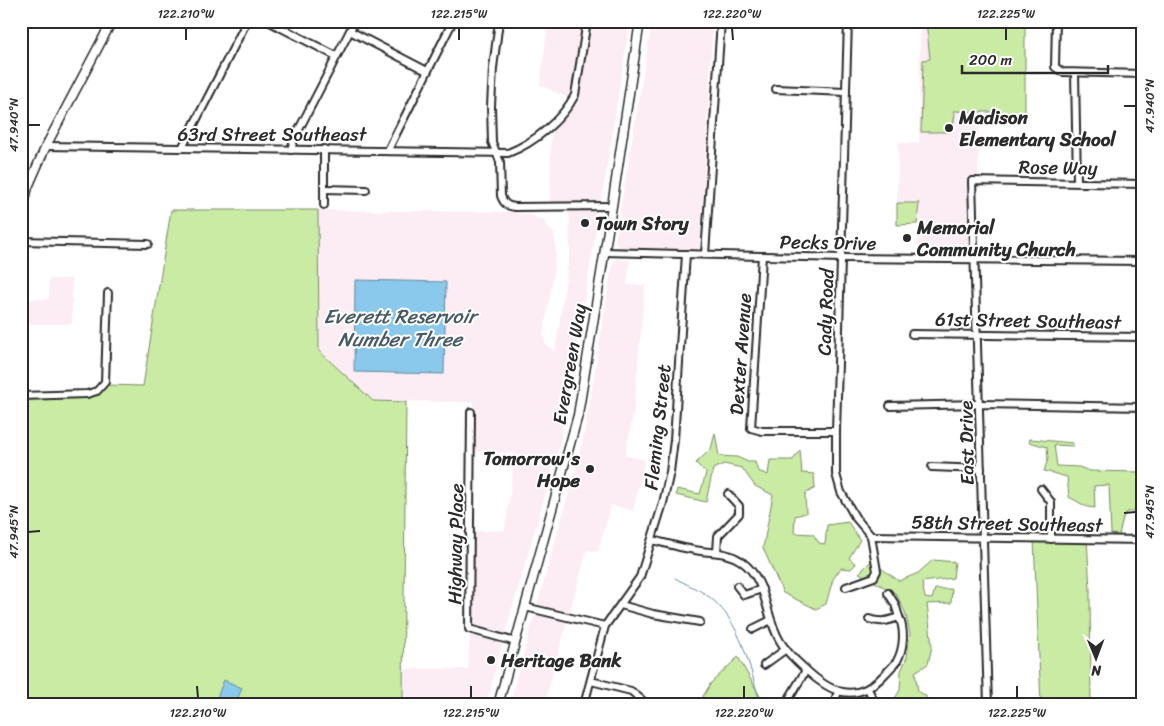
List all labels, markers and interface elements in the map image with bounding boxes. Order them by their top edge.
text: 122.210°W [158,3,215,25]
text: 122.215°W [431,3,488,25]
text: 122.220°W [703,3,762,25]
text: 122.225°W [977,3,1036,25]
scale bar [962,42,1108,74]
text: 200 m [969,47,1013,73]
text: 47.940°N [1139,78,1161,133]
text: 47.940°N [3,97,25,152]
place label: Madison Elementary School [958,101,1116,156]
street label: 63rd Street Southeast [178,118,368,151]
marker: Madison Elementary School [943,122,955,134]
street label: Rose Way [1018,150,1098,185]
place label: Town Story [595,207,690,240]
place label: Memorial Community Church [916,211,1076,266]
marker: Town Story [579,217,591,229]
street label: Pecks Drive [779,225,877,260]
marker: Memorial Community Church [901,232,913,244]
street label: Cady Road [807,266,844,356]
street label: Dexter Avenue [720,292,761,416]
water label: Everett Reservoir Number Three [324,299,480,357]
street label: Evergreen Way [543,301,596,427]
street label: 61st Street Southeast [935,302,1123,339]
street label: Fleming Street [634,363,680,491]
street label: East Drive [949,400,984,486]
place label: Tomorrow's Hope [483,442,581,497]
marker: Tomorrow's Hope [584,463,596,475]
street label: Highway Place [438,483,473,605]
text: 47.945°N [1139,485,1161,539]
text: 47.945°N [3,505,25,559]
street label: 58th Street Southeast [911,505,1104,542]
north arrow [1072,634,1122,684]
place label: Heritage Bank [500,644,622,677]
marker: Heritage Bank [485,654,497,666]
text: N [1091,658,1102,683]
text: 122.210°W [170,702,227,724]
text: 122.215°W [443,702,500,724]
text: 122.220°W [715,702,774,724]
text: 122.225°W [988,702,1047,724]

